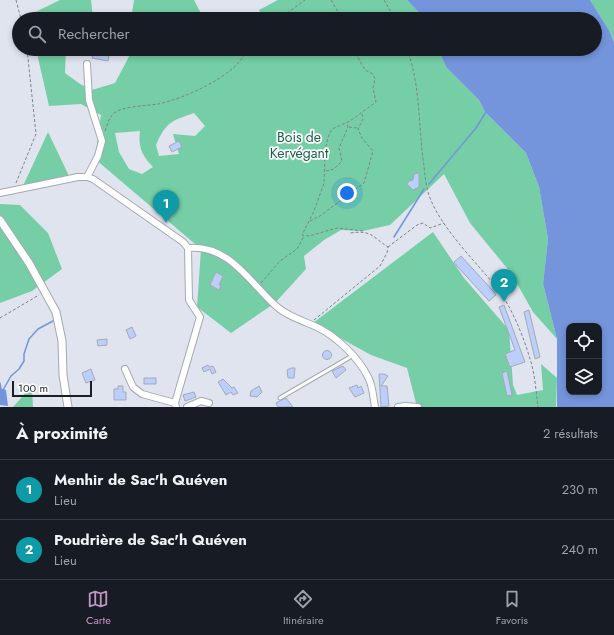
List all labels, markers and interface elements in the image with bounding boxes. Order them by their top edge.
search box [12,12,602,56]
icon: search [26,23,48,45]
text: Rechercher [58,23,130,45]
park label: Bois de Kervégant [270,127,329,163]
your location [337,183,357,203]
pin: 1 [153,190,179,223]
pin: 2 [491,269,517,302]
map controls [566,323,602,395]
button: locate [566,323,602,359]
button: layers [566,359,602,395]
scale bar [12,379,92,398]
text: 100 m [18,380,48,396]
text: À proximité [16,421,108,445]
text: 2 résultats [543,424,598,443]
text: Menhir de Sac'h Quéven [54,469,227,491]
text: 1 [26,480,32,499]
text: 230 m [562,480,598,499]
text: Lieu [54,491,77,510]
text: Poudrière de Sac'h Quéven [54,529,247,551]
text: 2 [25,540,33,559]
text: 240 m [561,540,598,559]
text: Lieu [54,551,77,570]
tab: Carte [86,588,111,628]
tab: Itinéraire [283,588,324,628]
tab: Favoris [496,588,528,628]

